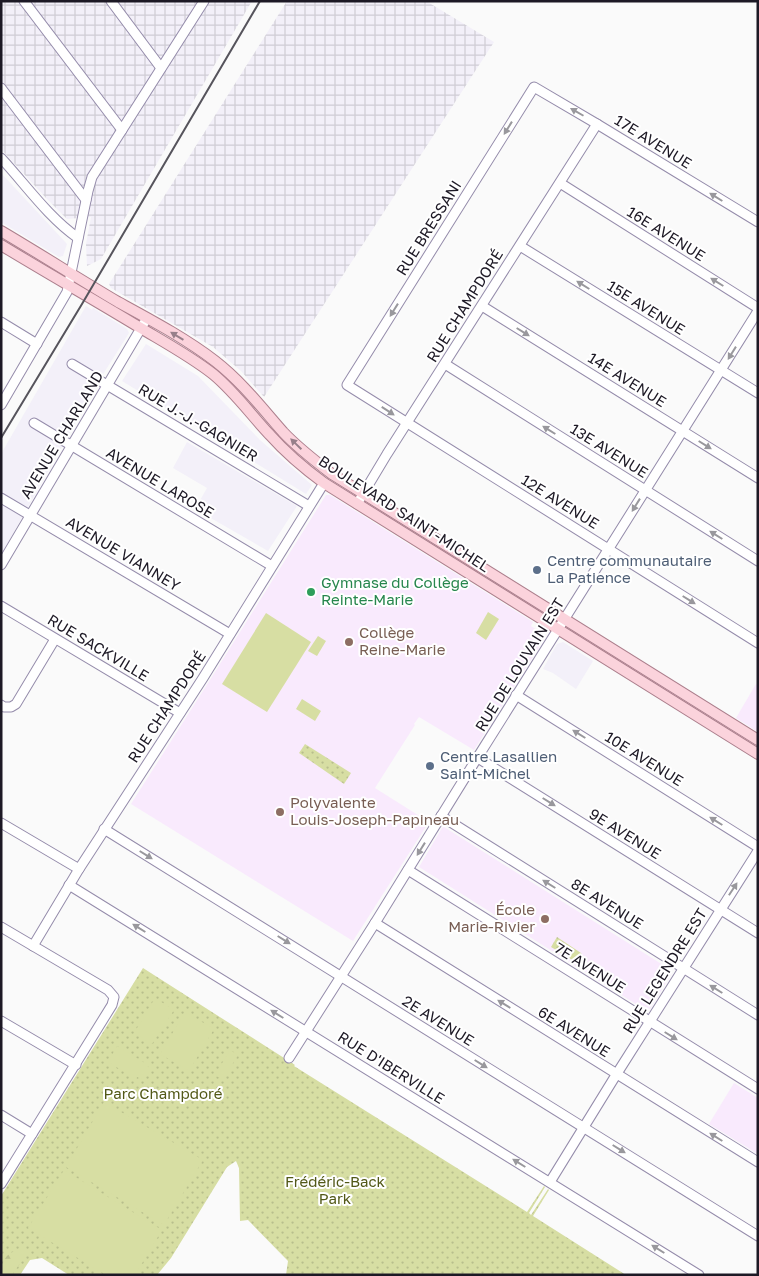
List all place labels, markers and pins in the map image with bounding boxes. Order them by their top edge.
place label: Centre communautaire La Patience [547,551,712,586]
marker: Centre communautaire La Patience [531,564,543,576]
place label: Gymnase du Collège Reinte-Marie [321,573,469,608]
marker: Gymnase du Collège Reinte-Marie [305,586,317,598]
place label: Collège Reine-Marie [359,623,446,658]
marker: Collège Reine-Marie [343,636,355,648]
place label: Centre Lasallien Saint-Michel [440,747,557,782]
marker: Centre Lasallien Saint-Michel [424,760,436,772]
place label: Polyvalente Louis-Joseph-Papineau [290,793,459,828]
marker: Polyvalente Louis-Joseph-Papineau [274,806,286,818]
place label: École Marie-Rivier [448,900,535,935]
marker: École Marie-Rivier [539,913,551,925]

